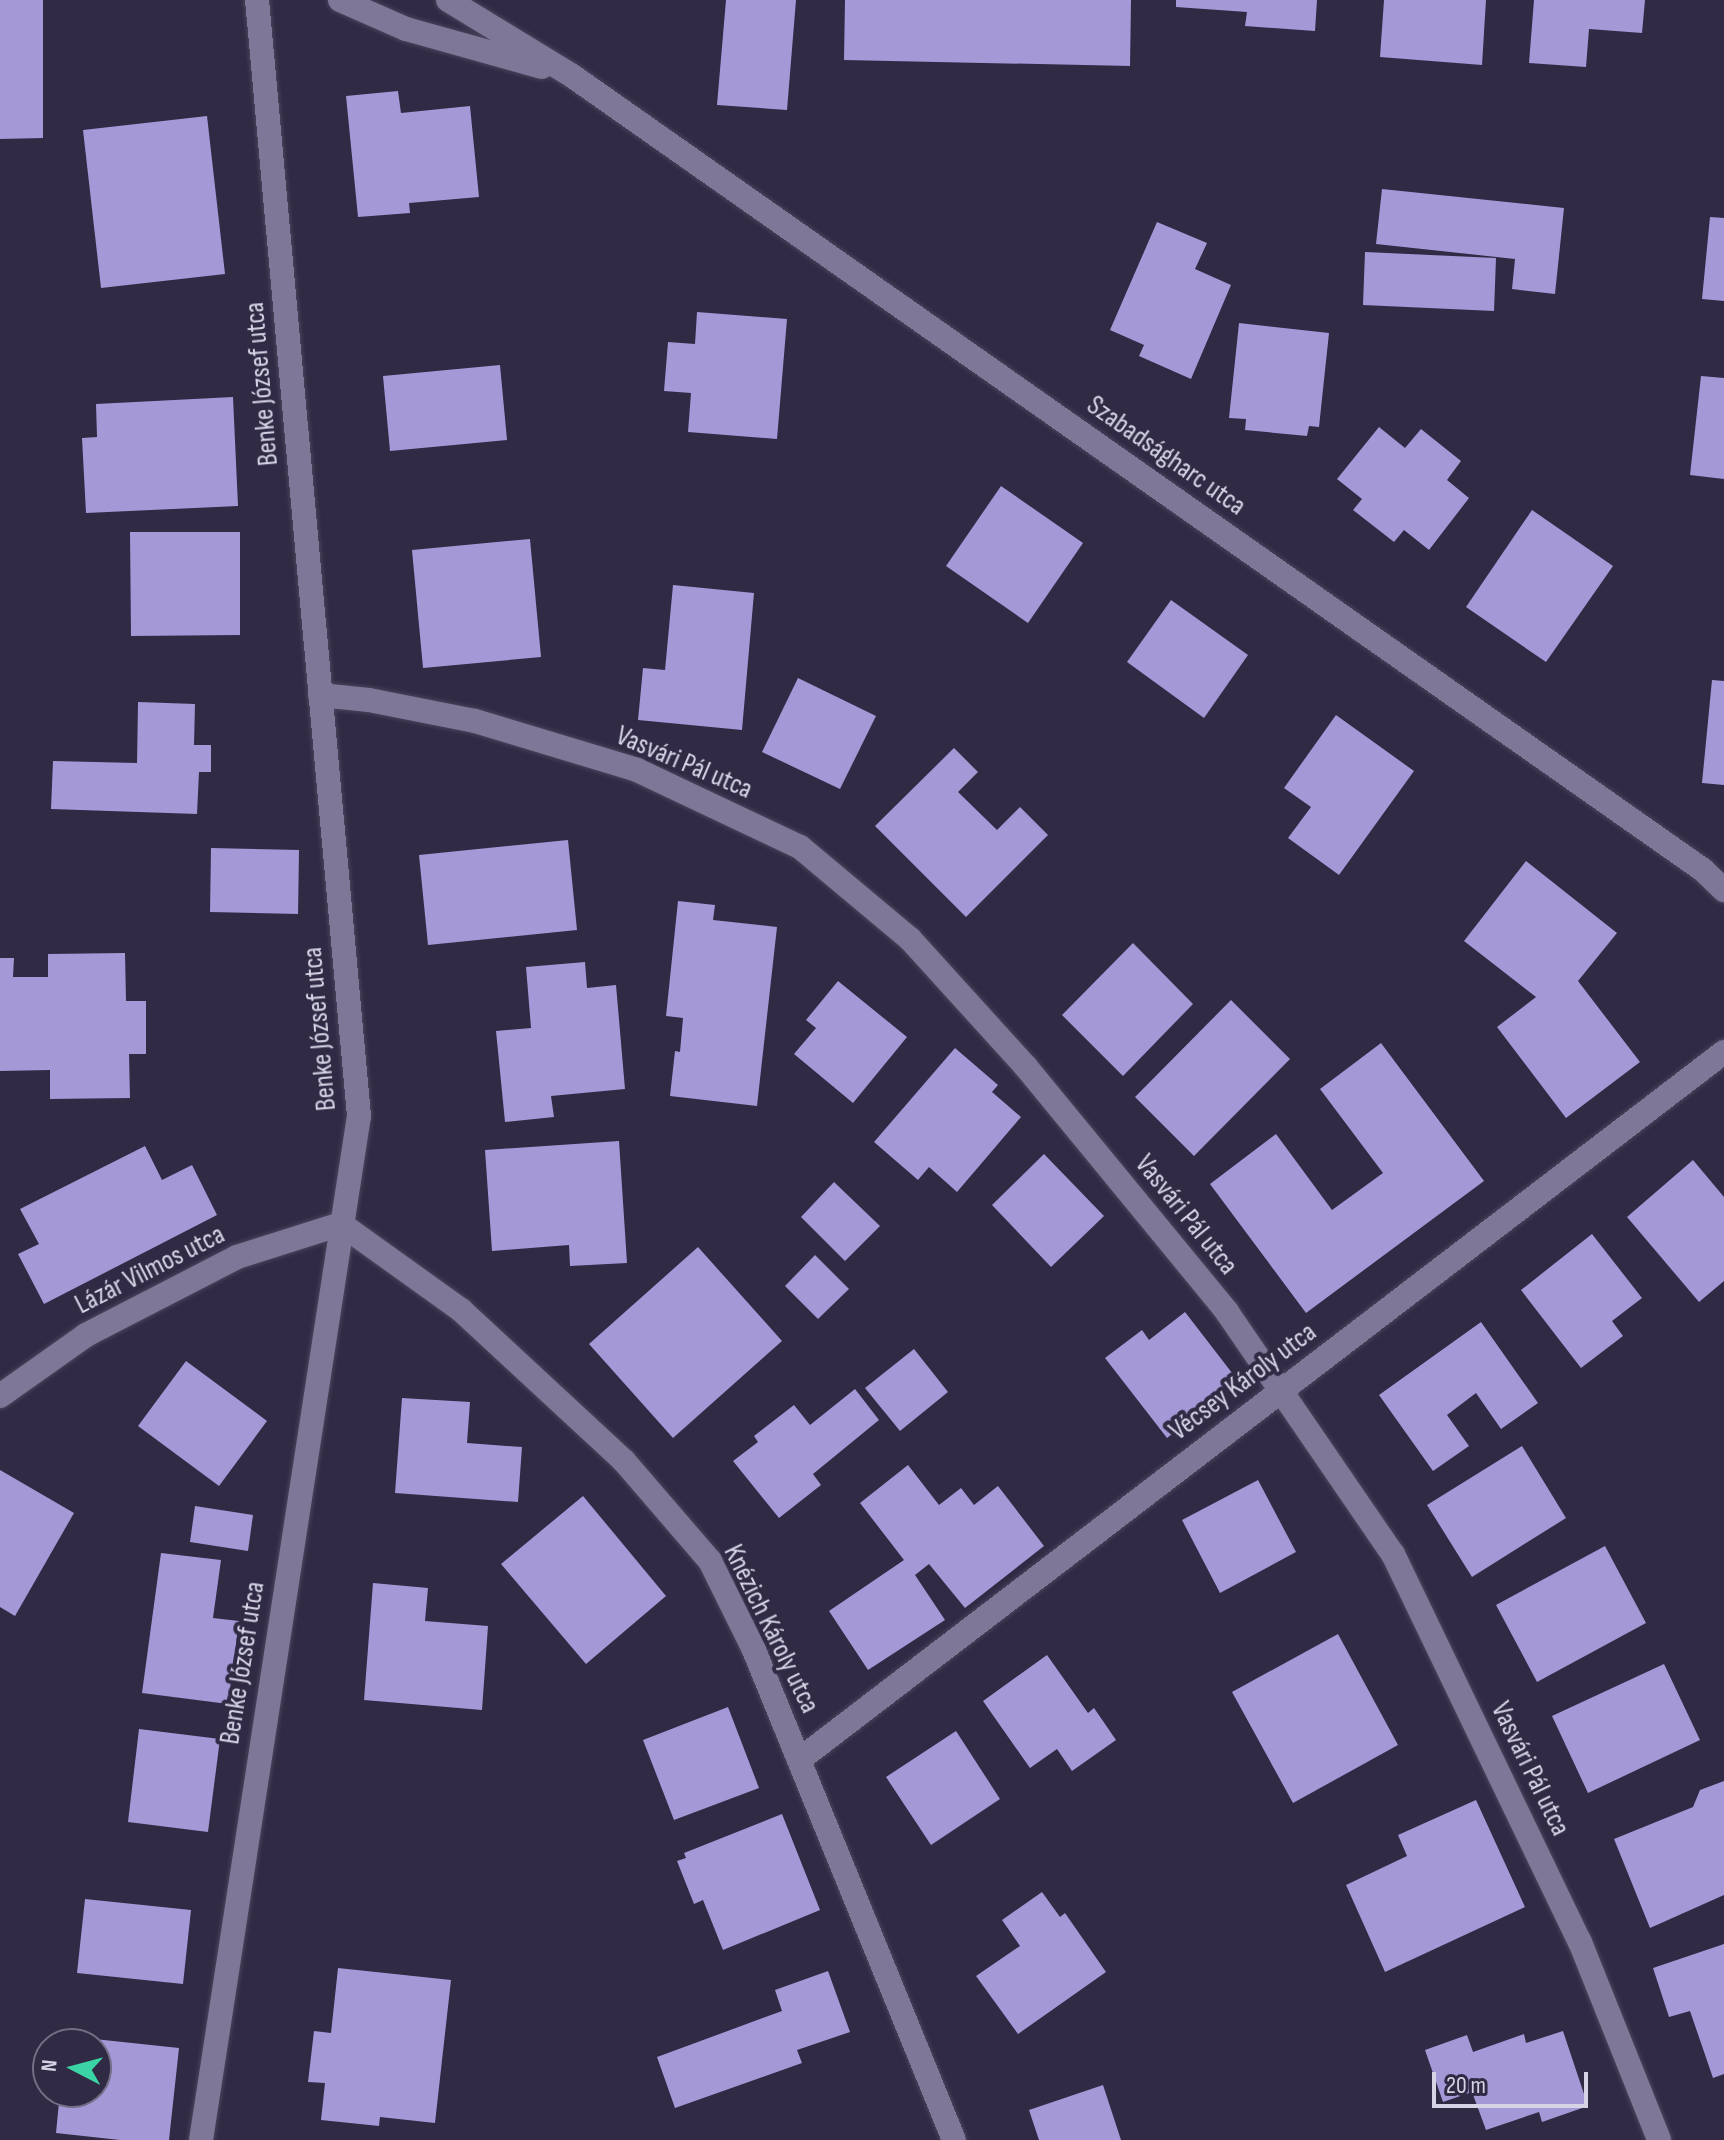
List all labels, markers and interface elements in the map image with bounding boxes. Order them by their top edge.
street label: Benke József utca [238,301,286,467]
street label: Szabadságharc utca [1080,389,1252,523]
street label: Vasvári Pál utca [611,719,757,807]
street label: Benke József utca [296,946,344,1112]
street label: Vasvári Pál utca [1127,1148,1245,1282]
street label: Lázár Vilmos utca [70,1218,230,1322]
street label: Vécsey Károly utca [1163,1316,1323,1448]
street label: Knézich Károly utca [716,1539,826,1719]
street label: Benke József utca [214,1579,272,1747]
street label: Vasvári Pál utca [1483,1697,1577,1841]
north arrow [32,2028,112,2108]
scale bar [1436,2056,1592,2106]
text: N [36,2058,64,2073]
text: 20 m [1446,2071,1486,2100]

